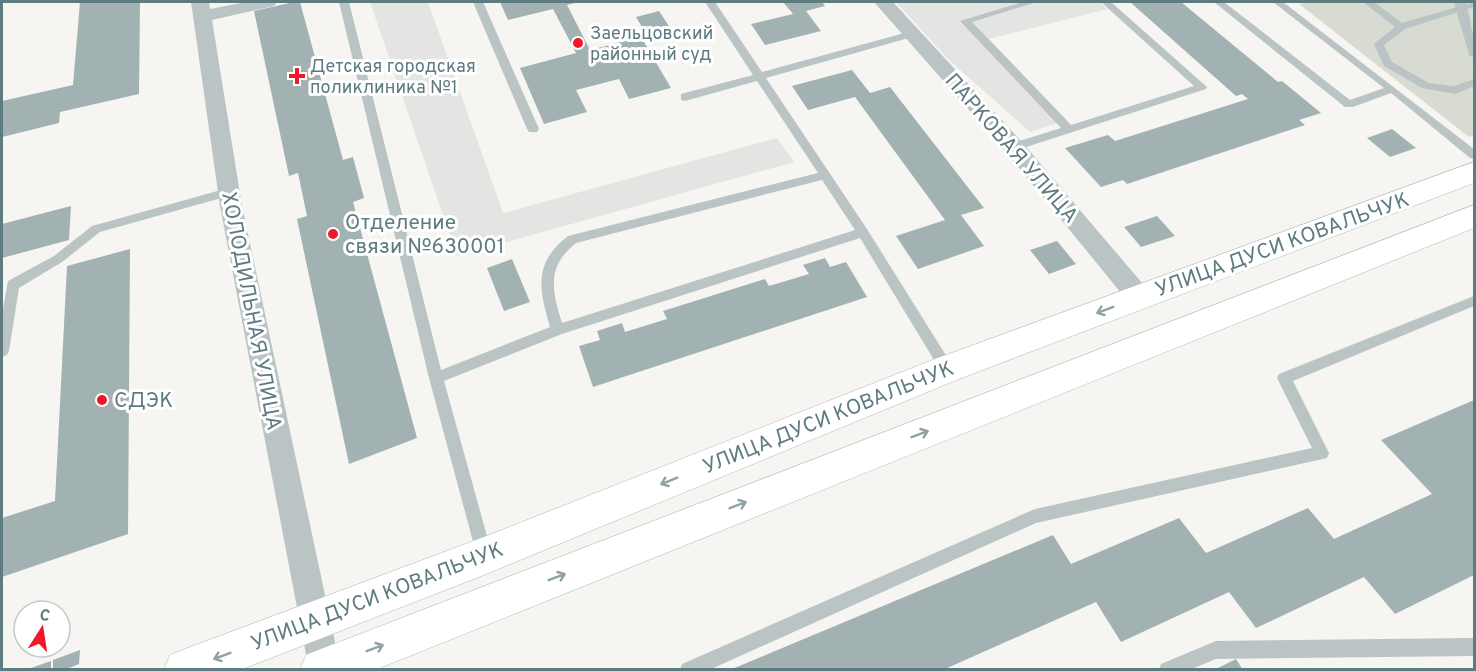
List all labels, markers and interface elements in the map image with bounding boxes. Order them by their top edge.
place label: Заельцовский районный суд [590,23,713,67]
marker: Заельцовский районный суд [571,36,585,50]
place label: Детская городская поликлиника №1 [310,56,476,100]
marker: Детская городская поликлиника №1 [288,67,306,85]
street label: ПАРКОВАЯ УЛИЦА [938,68,1083,230]
street label: УЛИЦА ДУСИ КОВАЛЬЧУК [1152,187,1413,304]
street label: ХОЛОДИЛЬНАЯ УЛИЦА [214,190,287,433]
place label: Отделение связи №630001 [345,210,505,261]
marker: Отделение связи №630001 [326,227,340,241]
one-way arrow [1096,305,1115,316]
street label: УЛИЦА ДУСИ КОВАЛЬЧУК [699,356,958,481]
place label: СДЭК [114,388,173,415]
marker: СДЭК [95,393,109,407]
one-way arrow [910,428,929,439]
one-way arrow [661,477,679,488]
one-way arrow [729,499,747,510]
street label: УЛИЦА ДУСИ КОВАЛЬЧУК [247,537,508,658]
one-way arrow [547,570,566,581]
north arrow [12,599,72,659]
text: С [38,605,52,627]
one-way arrow [366,642,384,653]
one-way arrow [213,651,232,662]

